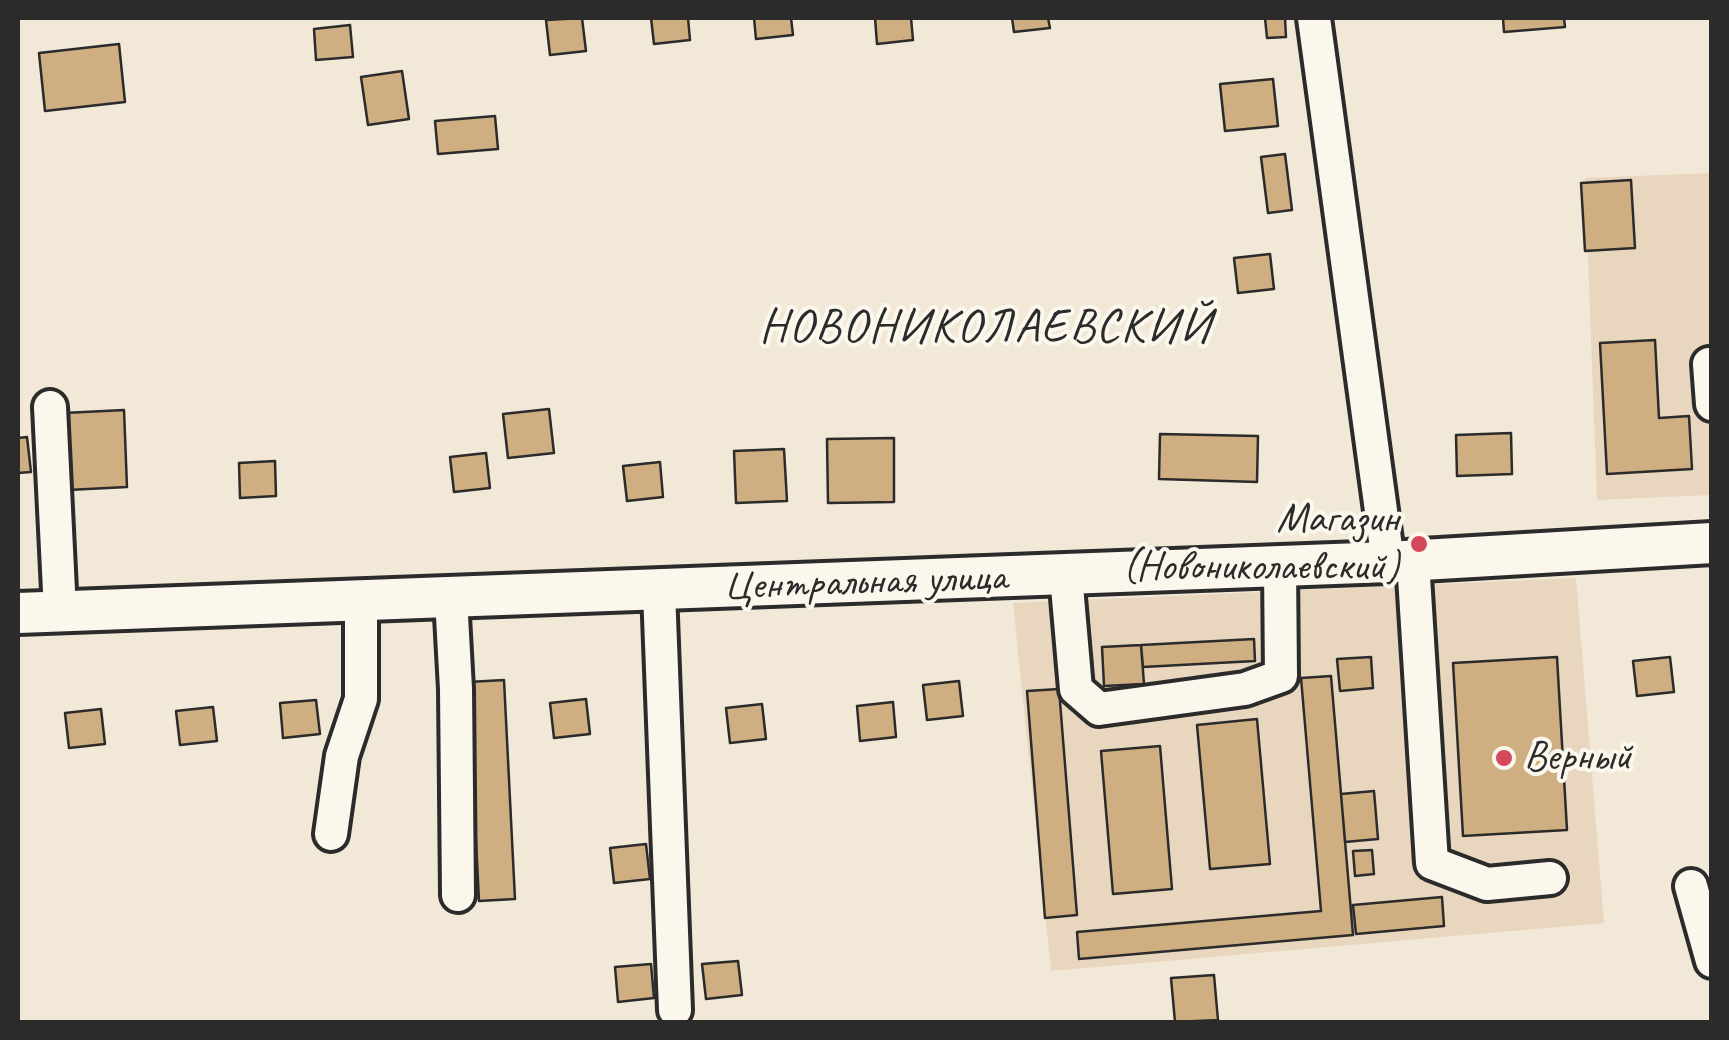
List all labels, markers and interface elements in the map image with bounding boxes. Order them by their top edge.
district label: НОВОНИКОЛАЕВСКИЙ [761,299,1211,357]
place label: Магазин (Новониколаевский) [1123,495,1399,594]
marker: Магазин (Новониколаевский) [1408,533,1430,555]
street label: Центральная улица [722,553,1008,613]
place label: Верный [1524,733,1632,783]
marker: Верный [1493,747,1515,769]

